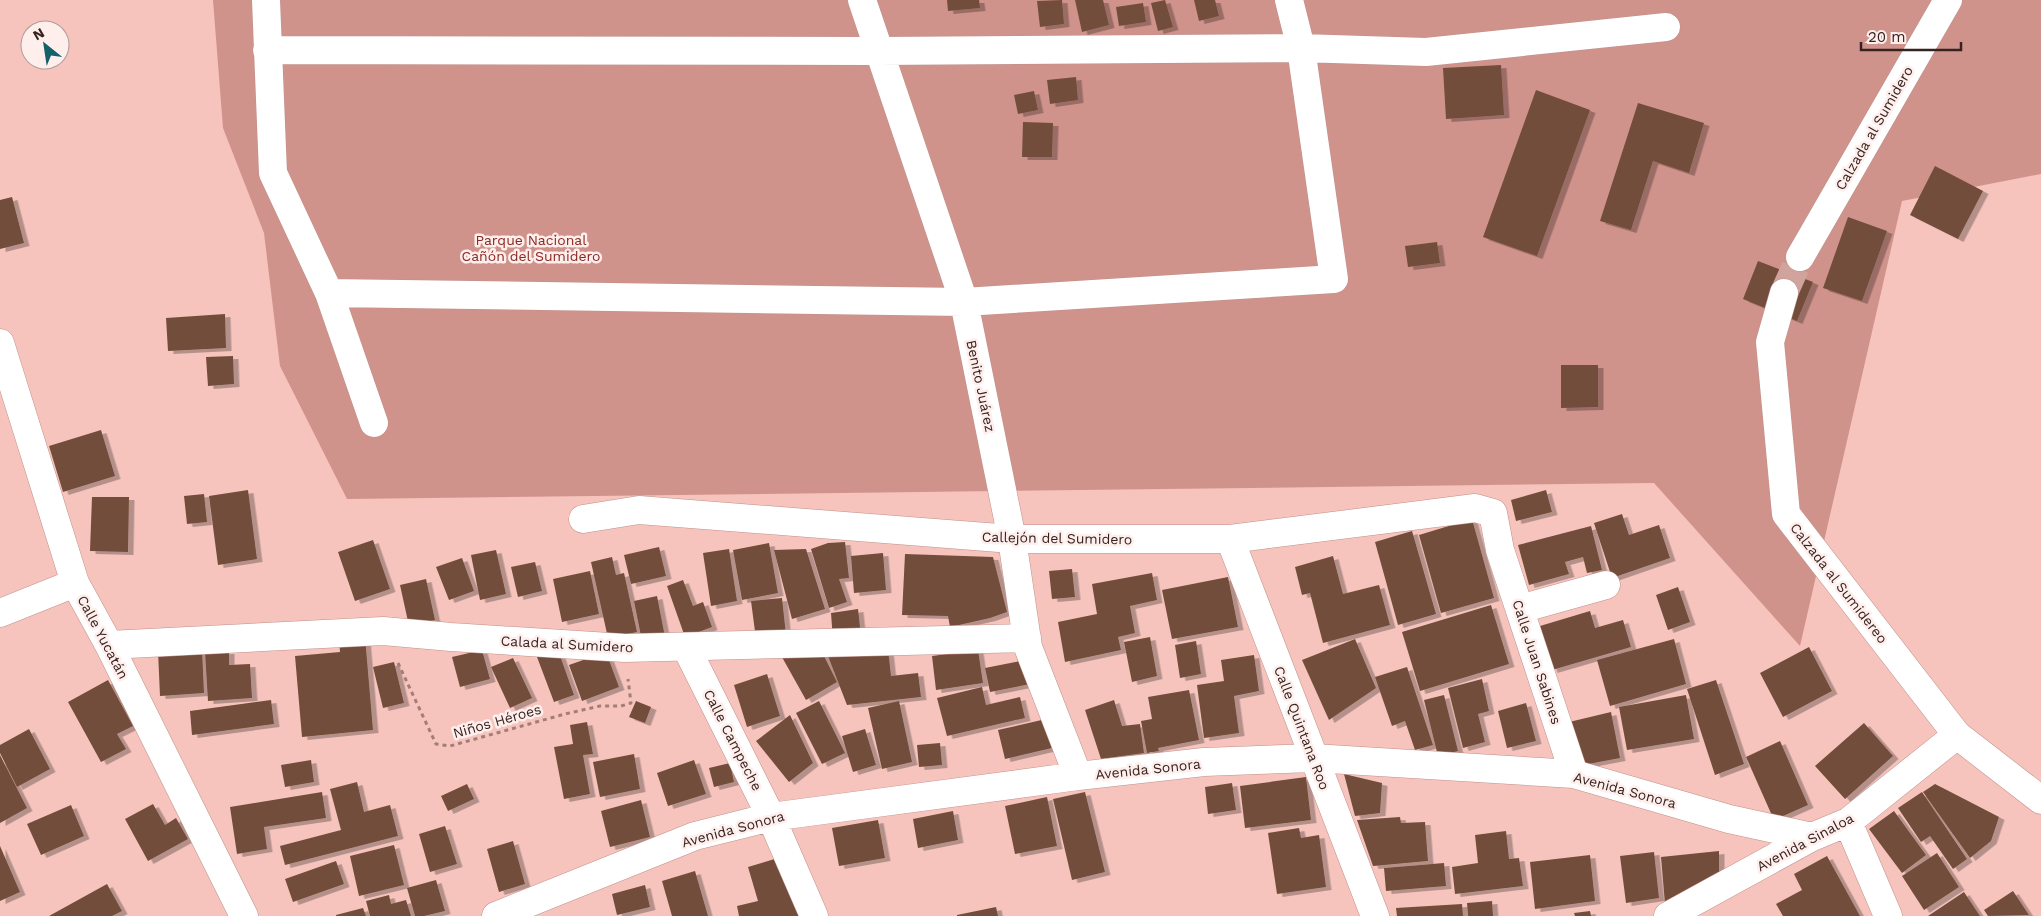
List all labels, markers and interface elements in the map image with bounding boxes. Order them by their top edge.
north arrow [20,20,70,70]
scale bar [1861,20,1961,52]
text: N [30,24,47,43]
text: 20 m [1868,28,1906,46]
street label: Calzada al Sumidero [1832,63,1916,193]
park label: Parque Nacional Cañón del Sumidero [462,232,600,264]
street label: Benito Juárez [963,339,999,433]
street label: Calzada al Sumidereo [1787,520,1891,646]
street label: Callejón del Sumidero [982,529,1132,547]
street label: Calle Yucatán [74,593,132,681]
street label: Calle Juan Sabines [1509,598,1565,726]
street label: Calada al Sumidero [500,633,634,655]
street label: Calle Quintana Roo [1271,664,1333,792]
street label: Calle Campeche [701,687,765,793]
street label: Niños Héroes [451,701,543,741]
street label: Avenida Sonora [1095,756,1201,782]
street label: Avenida Sonora [1572,769,1678,811]
street label: Avenida Sonora [680,808,786,850]
street label: Avenida Sinaloa [1754,810,1856,874]

